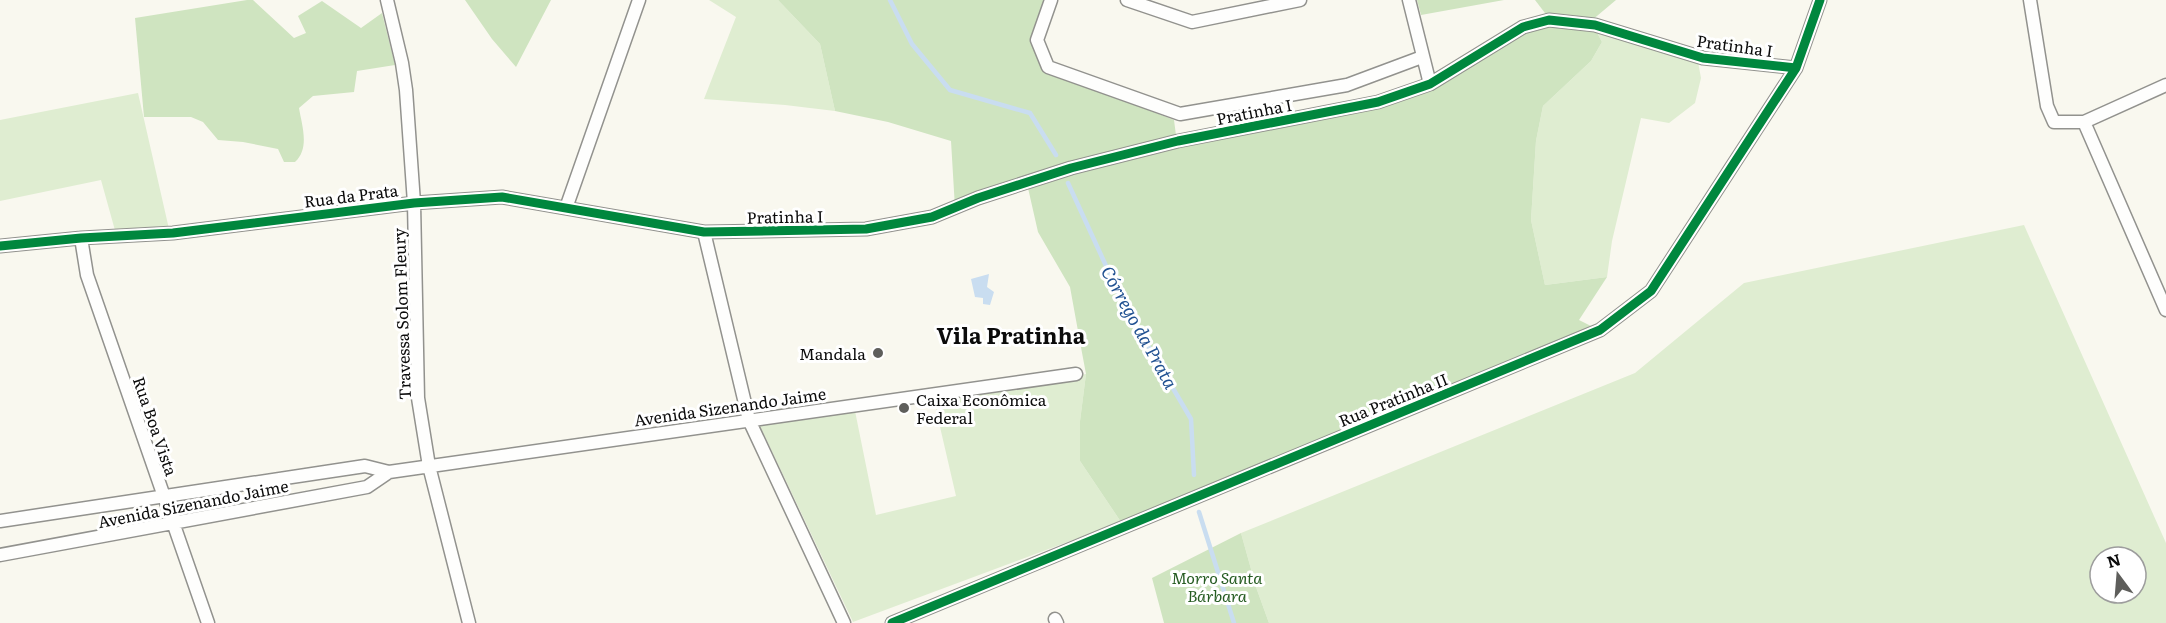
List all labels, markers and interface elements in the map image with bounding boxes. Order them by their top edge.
street label: Pratinha I [1695,28,1775,62]
street label: Pratinha I [1214,92,1294,130]
street label: Rua da Prata [303,177,400,213]
street label: Pratinha I [746,203,824,229]
street label: Travessa Solom Fleury [386,227,416,400]
water label: Córrego da Prata [1095,261,1185,394]
district label: Vila Pratinha [937,318,1086,351]
place label: Mandala [799,341,866,365]
marker: Mandala [871,346,885,360]
street label: Rua Pratinha II [1335,366,1451,432]
street label: Rua Boa Vista [128,373,184,479]
street label: Avenida Sizenando Jaime [632,381,828,431]
place label: Caixa Econômica Federal [916,387,1047,429]
marker: Caixa Econômica Federal [897,401,911,415]
street label: Avenida Sizenando Jaime [96,473,290,533]
north arrow [2088,545,2148,605]
text: N [2104,546,2123,573]
park label: Morro Santa Bárbara [1172,565,1263,607]

